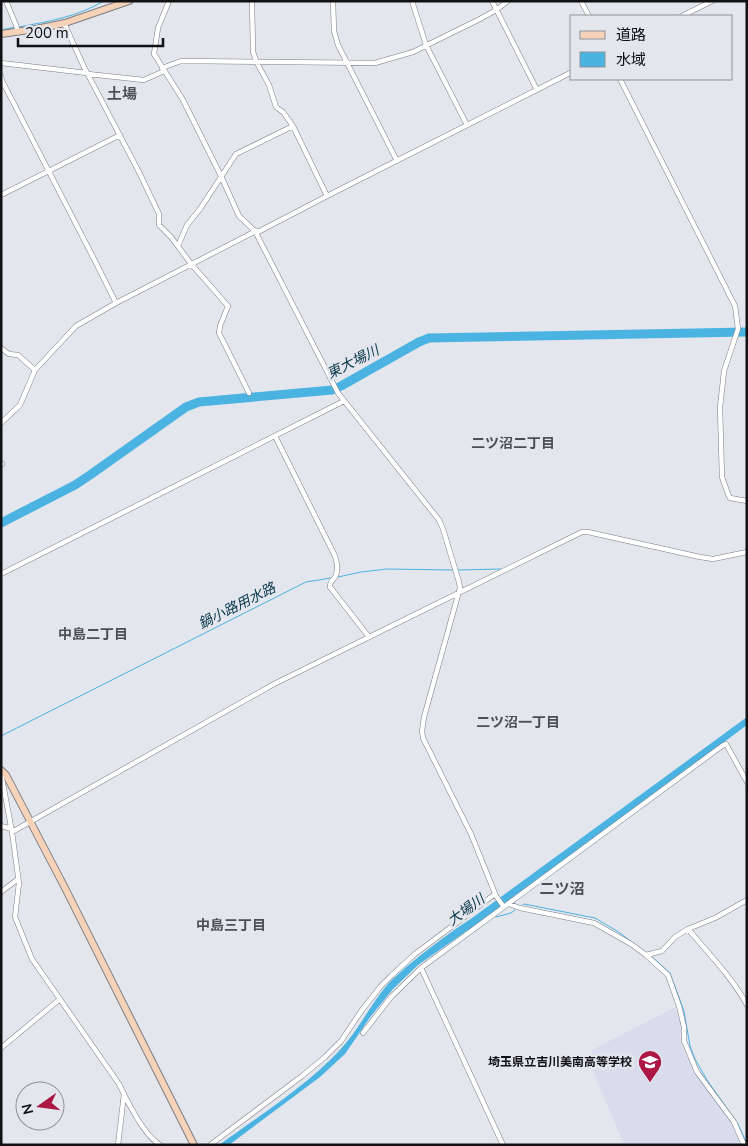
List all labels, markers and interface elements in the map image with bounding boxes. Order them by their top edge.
scale bar [18,15,162,47]
legend [570,15,733,80]
text: 200 m [25,23,69,43]
text: 道路 [616,25,646,45]
text: 水域 [616,50,646,70]
district label: 土場 [107,84,137,104]
water label: 東大場川 [324,340,384,383]
district label: 二ツ沼二丁目 [471,434,555,453]
water label: 鍋小路用水路 [195,578,280,634]
district label: 中島二丁目 [58,625,128,644]
district label: 二ツ沼一丁目 [476,713,560,732]
district label: 二ツ沼 [539,879,585,899]
water label: 大場川 [443,889,490,930]
district label: 中島三丁目 [196,916,266,935]
school or university icon: 埼玉県立吉川美南高等学校 [637,1049,663,1083]
place label: 埼玉県立吉川美南高等学校 [488,1054,632,1070]
north arrow [15,1081,65,1131]
text: N [17,1102,38,1116]

